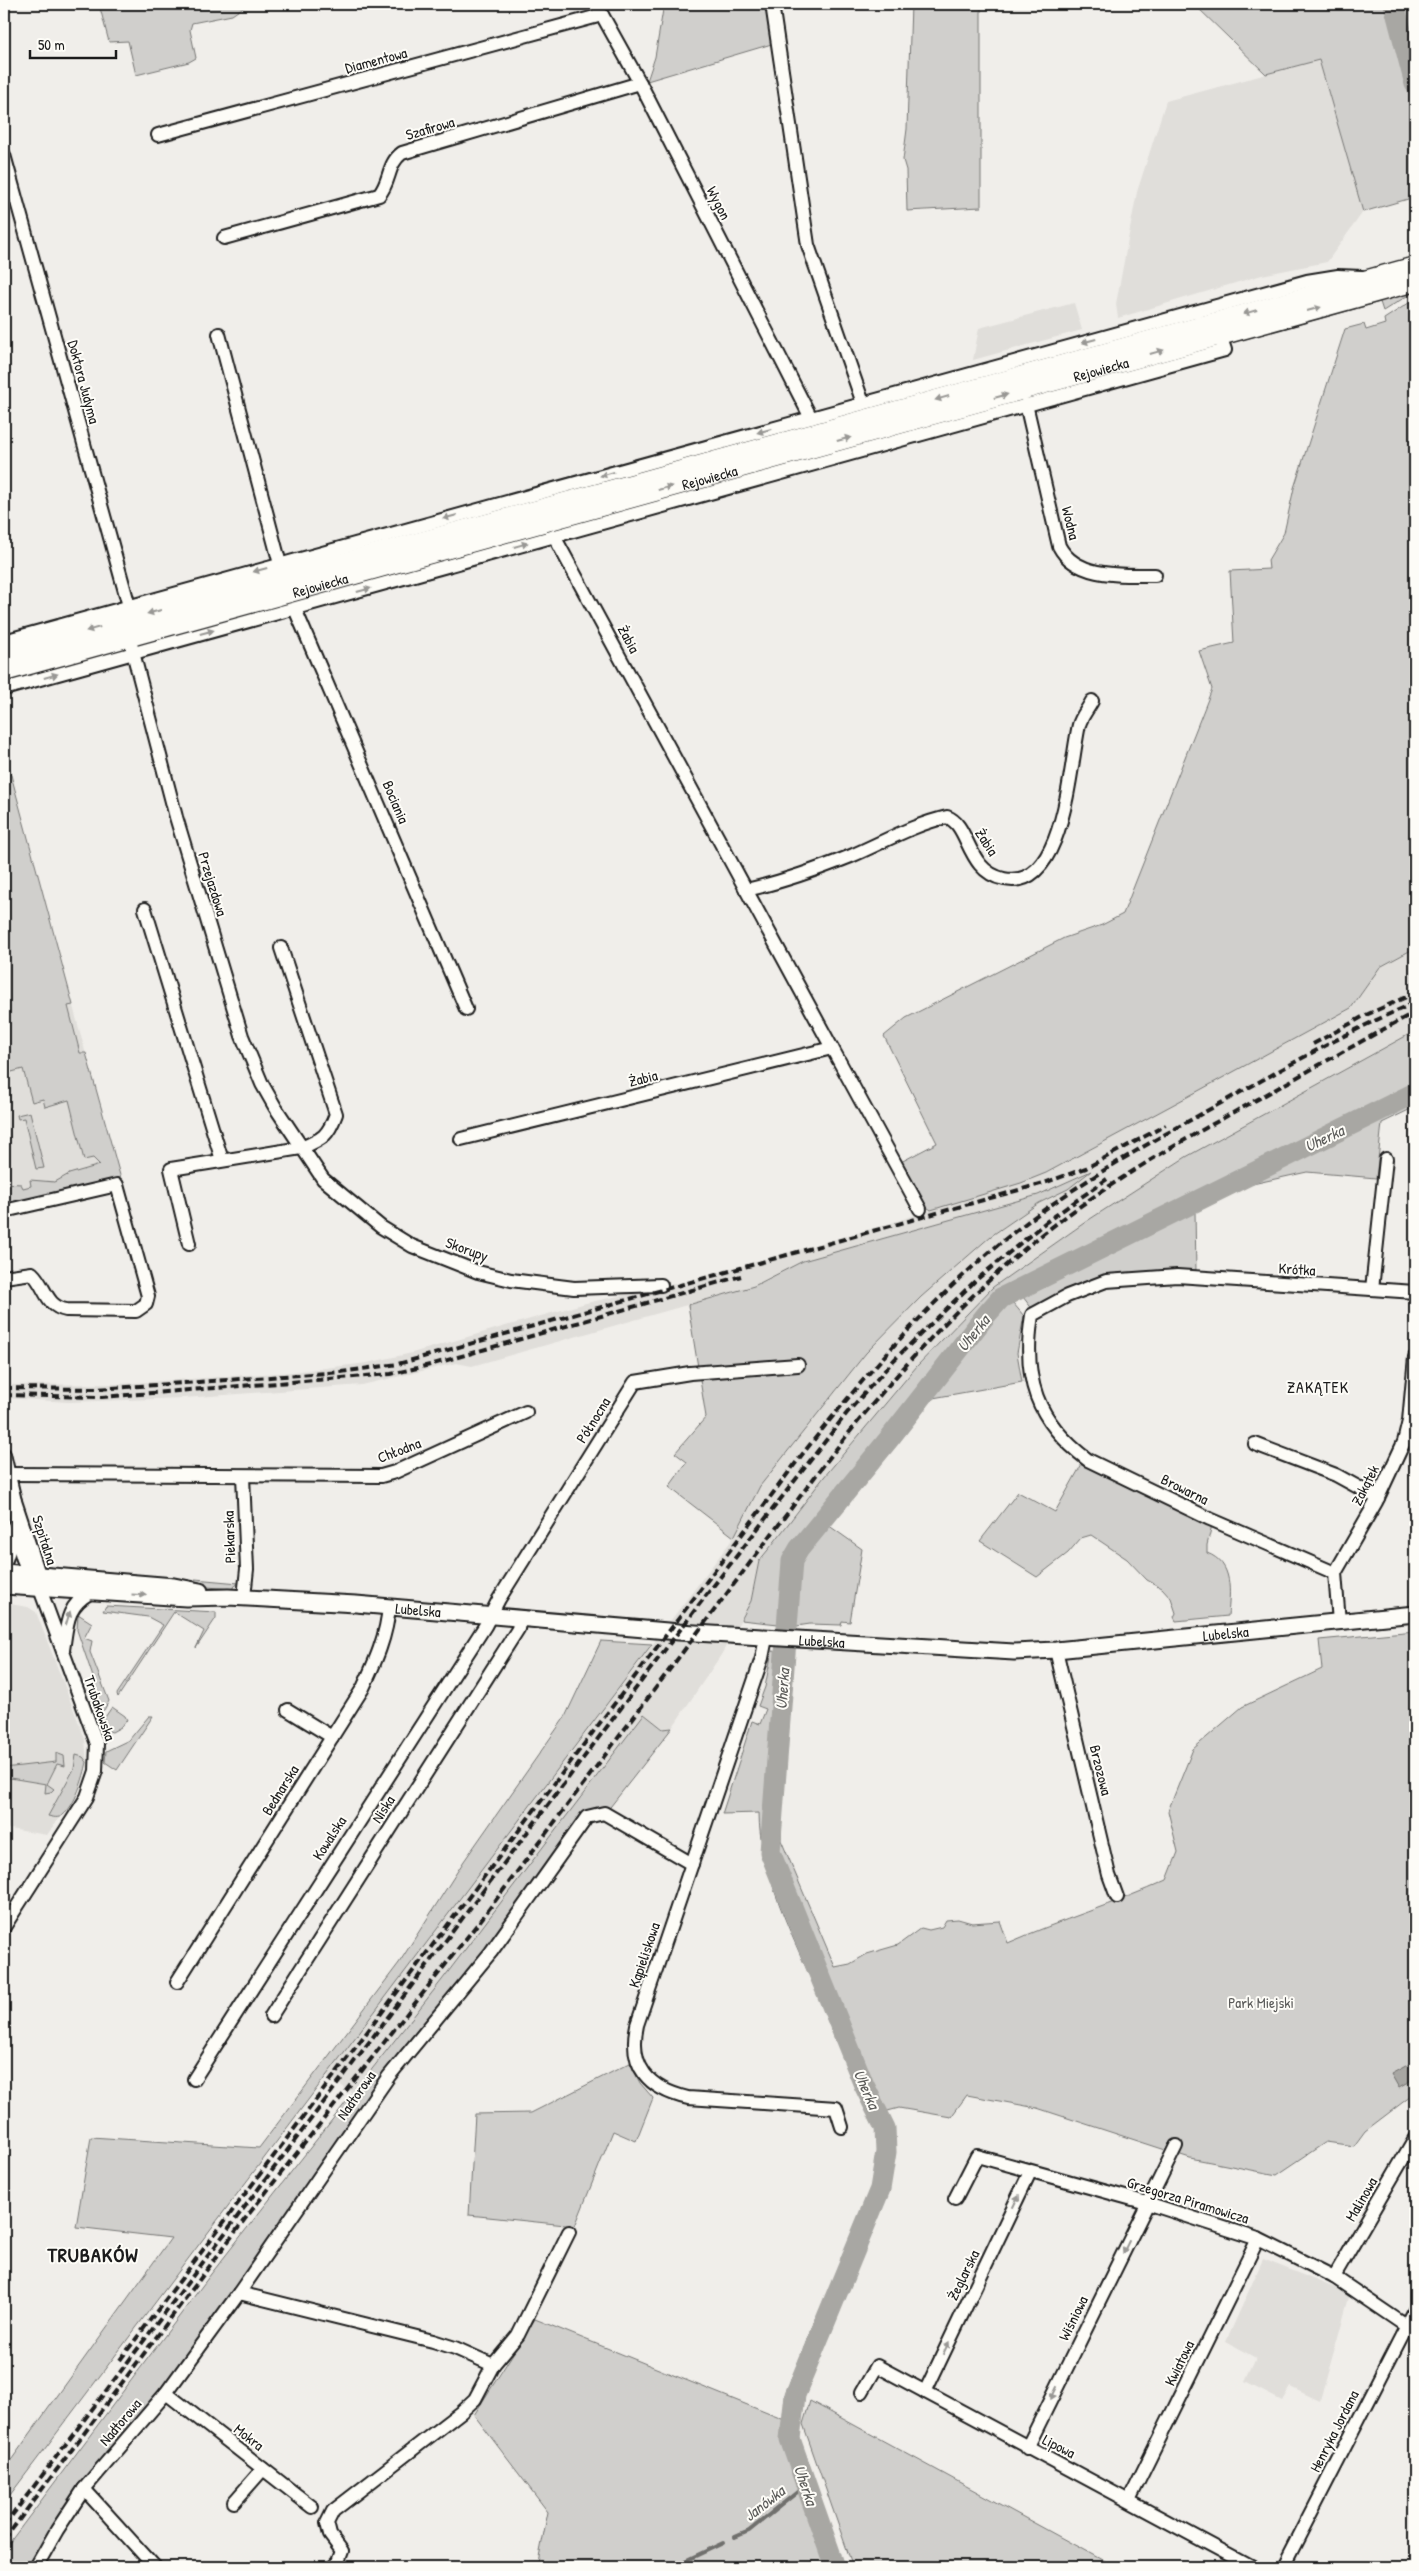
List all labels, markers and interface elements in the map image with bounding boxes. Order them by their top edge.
scale bar [30,28,116,60]
text: 50 m [38,34,65,55]
street label: Diamentowa [343,42,409,78]
street label: Szafirowa [403,111,457,145]
street label: Wygon [702,183,736,224]
one-way arrow [1307,305,1322,313]
one-way arrow [1243,309,1258,317]
one-way arrow [1082,337,1097,345]
street label: Doktora Judyma [63,338,105,426]
one-way arrow [1150,348,1165,356]
street label: Rejowiecka [1071,351,1131,386]
one-way arrow [993,391,1008,399]
one-way arrow [934,394,949,402]
one-way arrow [756,427,771,435]
one-way arrow [837,434,852,442]
street label: Rejowiecka [679,459,740,495]
one-way arrow [600,470,615,478]
one-way arrow [658,483,673,491]
street label: Wodna [1057,504,1085,542]
one-way arrow [443,513,458,521]
one-way arrow [513,541,528,549]
one-way arrow [253,566,268,574]
street label: Rejowiecka [290,567,350,602]
one-way arrow [357,585,372,593]
one-way arrow [146,609,161,617]
street label: Żabia [613,621,645,657]
one-way arrow [86,626,101,634]
one-way arrow [200,628,215,636]
one-way arrow [43,672,58,680]
street label: Bociania [378,777,414,827]
street label: Żabia [970,824,1004,860]
street label: Przejazdowa [193,849,233,919]
street label: Żabia [626,1064,660,1092]
water label: Uherka [1301,1118,1349,1157]
street label: Skorupy [443,1232,491,1266]
street label: Krótka [1278,1257,1316,1281]
water label: Uherka [952,1309,996,1356]
district label: ZAKĄTEK [1287,1376,1349,1398]
street label: Północna [571,1393,615,1447]
street label: Chłodna [374,1432,424,1468]
street label: Zakątek [1346,1461,1384,1509]
street label: Browarna [1158,1468,1212,1510]
street label: Piekarska [218,1510,240,1564]
street label: Szpitalna [27,1513,63,1568]
one-way arrow [131,1592,147,1600]
street label: Lubelska [395,1597,442,1622]
one-way arrow [65,1610,73,1625]
street label: Lubelska [1202,1620,1250,1646]
street label: Lubelska [799,1629,845,1652]
water label: Uherka [770,1666,795,1710]
street label: Trubakowska [79,1672,121,1744]
street label: Brzozowa [1085,1743,1117,1797]
street label: Bednarska [256,1761,304,1819]
street label: Niska [366,1791,400,1827]
street label: Kowalska [307,1812,351,1864]
street label: Kąpieliskowa [623,1919,665,1990]
park label: Park Miejski [1228,1992,1294,2013]
street label: Nadtorowa [331,2066,381,2124]
water label: Uherka [849,2066,886,2114]
street label: Grzegorza Piramowicza [1124,2171,1252,2229]
street label: Malinowa [1340,2173,1382,2225]
one-way arrow [1012,2194,1020,2208]
one-way arrow [1122,2240,1130,2254]
district label: TRUBAKÓW [46,2241,139,2268]
street label: Żeglarska [942,2246,984,2304]
street label: Wiśniowa [1053,2292,1093,2344]
street label: Kwiatowa [1159,2337,1199,2389]
one-way arrow [942,2341,950,2355]
one-way arrow [1050,2386,1058,2400]
street label: Henryka Jordana [1304,2386,1364,2476]
street label: Nadtorowa [94,2394,146,2450]
street label: Mokra [230,2419,268,2455]
street label: Lipowa [1039,2429,1079,2463]
water label: Uherka [789,2462,824,2510]
water label: Janówka [739,2479,790,2526]

